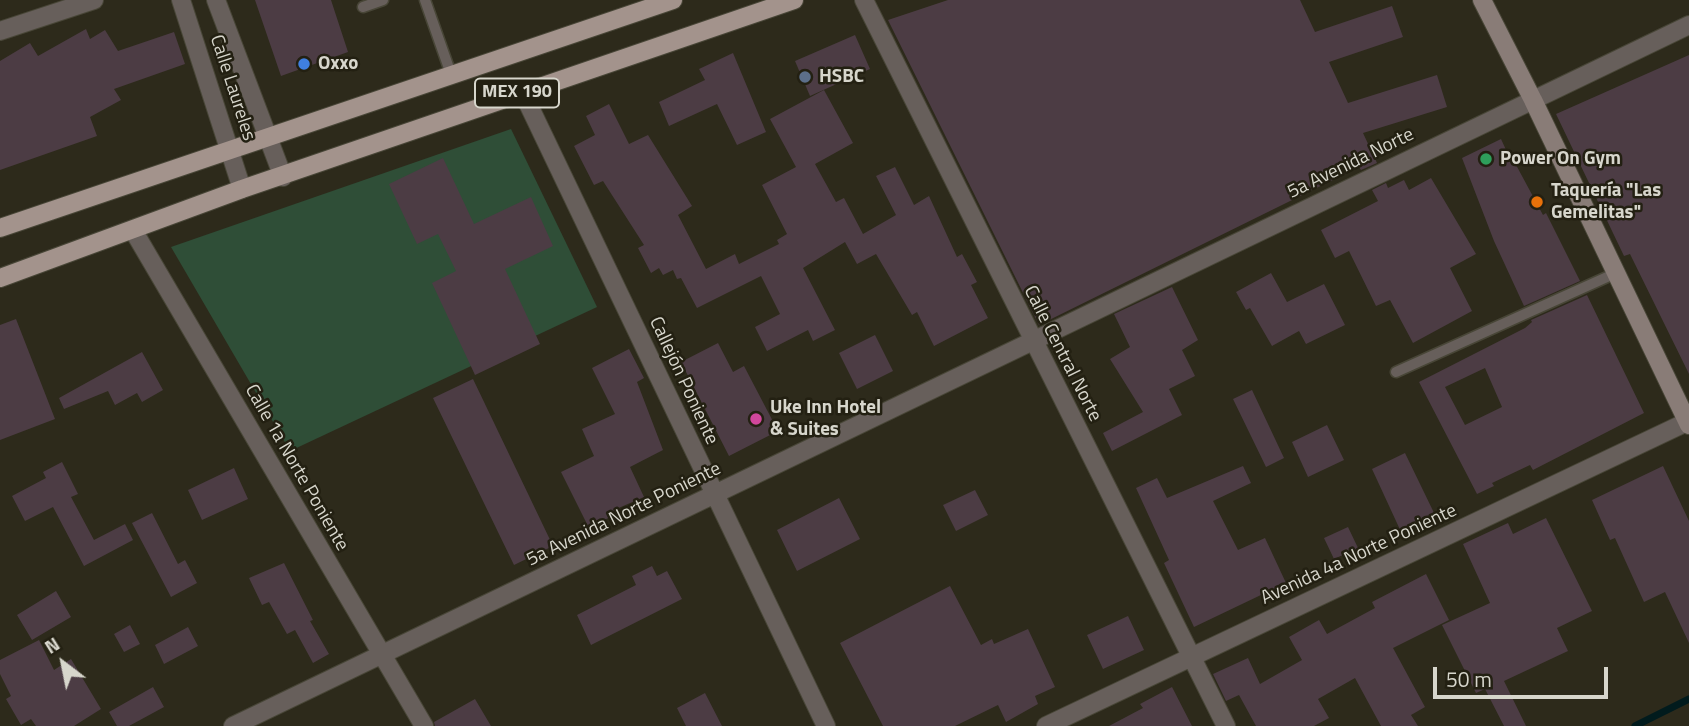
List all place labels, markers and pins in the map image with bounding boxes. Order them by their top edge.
place label: Oxxo [318,53,358,75]
marker: Oxxo [296,56,312,72]
place label: HSBC [819,66,864,88]
marker: HSBC [797,69,813,85]
place label: Power On Gym [1500,148,1621,170]
marker: Power On Gym [1478,151,1494,167]
place label: Taquería "Las Gemelitas" [1551,180,1661,224]
marker: Taquería "Las Gemelitas" [1529,194,1545,210]
place label: Uke Inn Hotel & Suites [770,397,881,441]
marker: Uke Inn Hotel & Suites [748,411,764,427]

